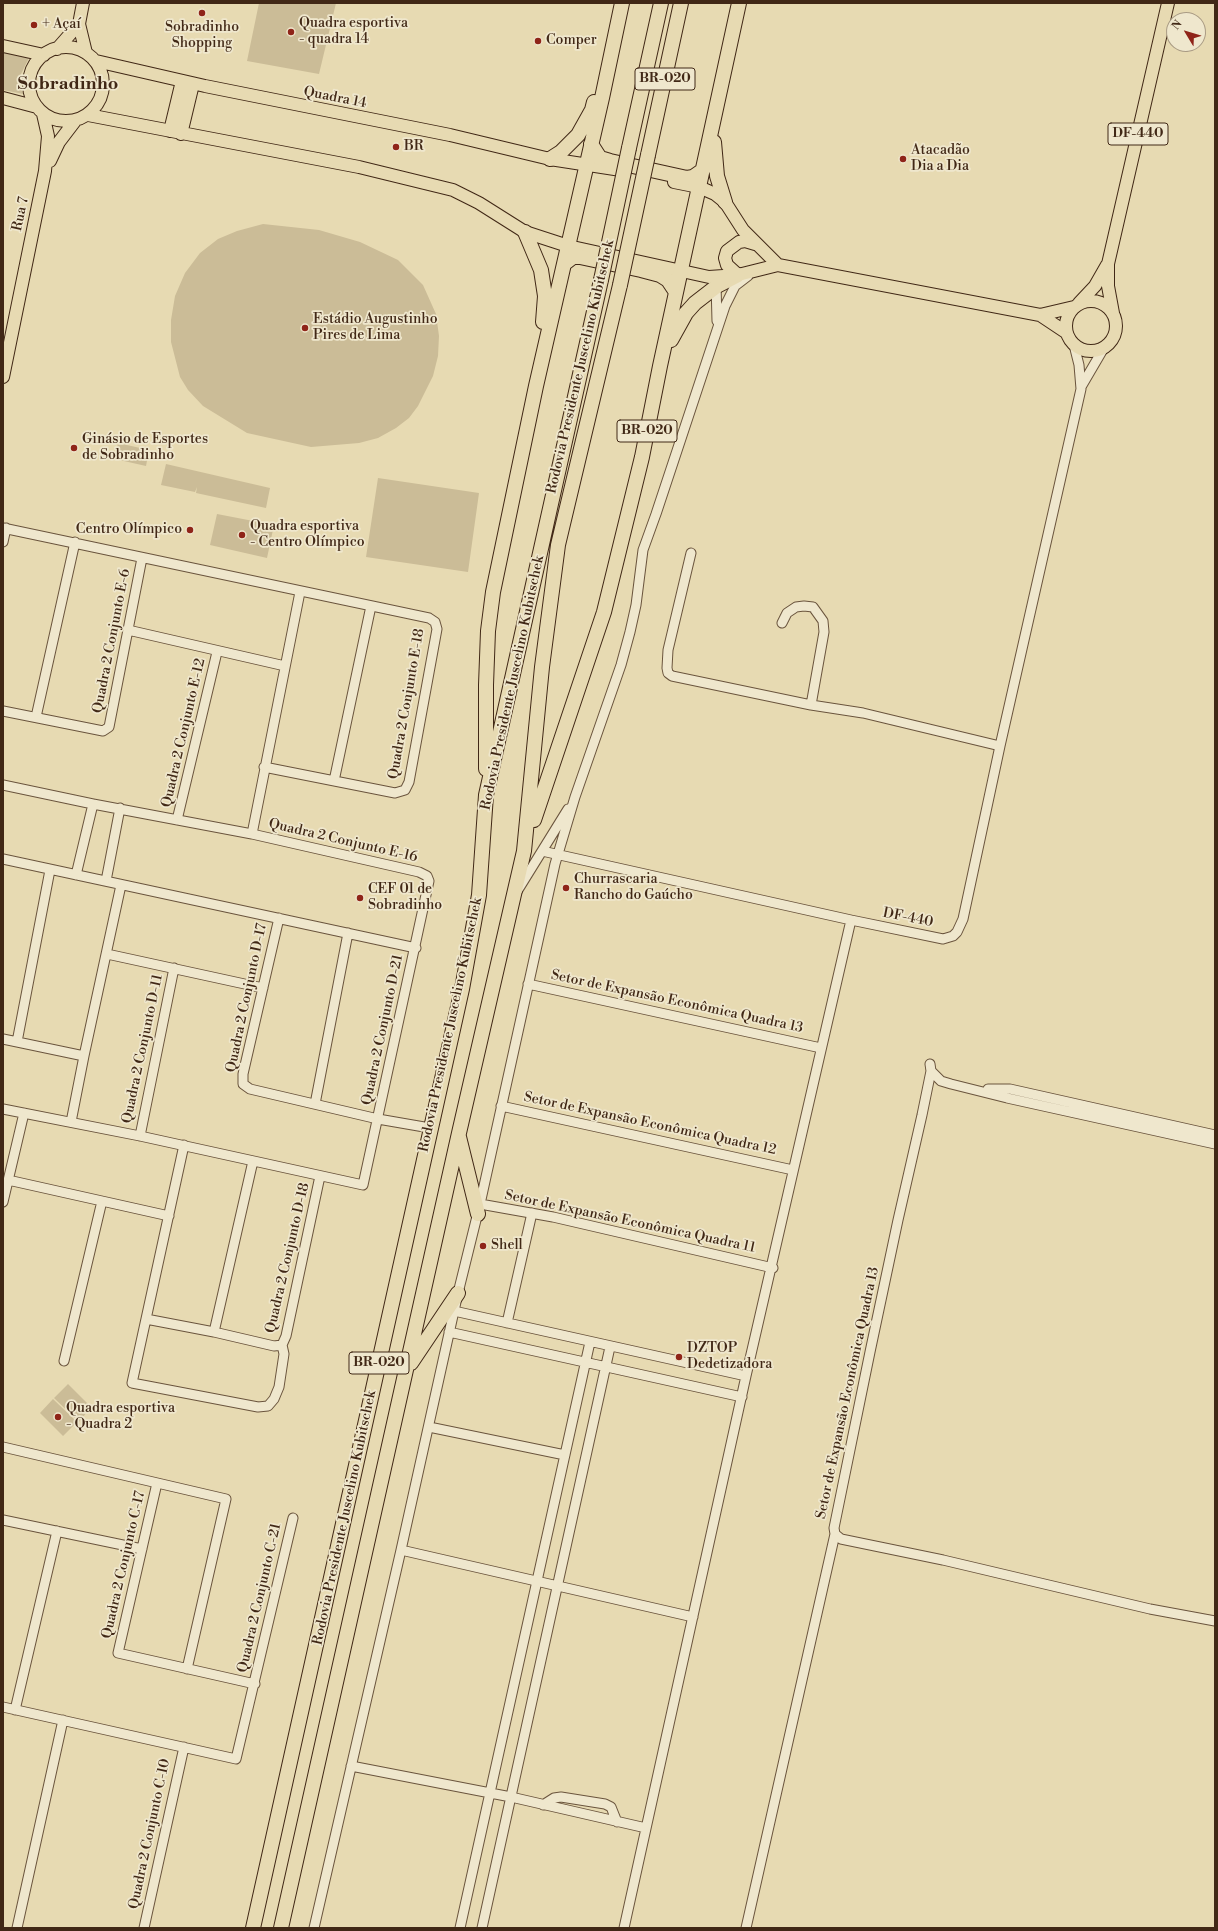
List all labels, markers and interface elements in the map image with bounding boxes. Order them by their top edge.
marker: Sobradinho Shopping [197,8,207,18]
north arrow [1166,12,1206,52]
place label: Quadra esportiva - quadra 14 [299,16,408,48]
place label: + Açaí [42,17,81,33]
text: N [1169,17,1186,33]
marker: + Açaí [29,20,39,30]
place label: Sobradinho Shopping [165,20,239,52]
marker: Quadra esportiva - quadra 14 [286,27,296,37]
place label: Comper [546,33,597,49]
marker: Comper [533,36,543,46]
road number: BR-020 [635,68,695,90]
district label: Sobradinho [18,74,118,96]
street label: Quadra 14 [302,84,368,112]
road number: DF-440 [1108,123,1168,145]
place label: BR [404,139,424,155]
marker: BR [391,142,401,152]
place label: Atacadão Dia a Dia [911,143,970,176]
marker: Atacadão Dia a Dia [898,154,908,164]
street label: Rua 7 [9,195,33,233]
street label: Rodovia Presidente Juscelino Kubitschek [544,239,618,495]
place label: Estádio Augustinho Pires de Lima [313,312,438,344]
marker: Estádio Augustinho Pires de Lima [300,323,310,333]
road number: BR-020 [617,420,677,442]
place label: Ginásio de Esportes de Sobradinho [82,432,208,464]
marker: Ginásio de Esportes de Sobradinho [69,443,79,453]
place label: Quadra esportiva - Centro Olímpico [250,519,365,552]
place label: Centro Olímpico [76,522,182,538]
marker: Centro Olímpico [185,525,195,535]
marker: Quadra esportiva - Centro Olímpico [237,530,247,540]
street label: Rodovia Presidente Juscelino Kubitschek [478,554,548,812]
street label: Quadra 2 Conjunto E-6 [90,567,134,715]
street label: Quadra 2 Conjunto E-18 [385,627,429,781]
street label: Quadra 2 Conjunto E-12 [159,657,209,809]
street label: Quadra 2 Conjunto E-16 [267,816,419,866]
place label: Churrascaria Rancho do Gaúcho [574,872,693,904]
place label: CEF 01 de Sobradinho [368,882,442,914]
marker: Churrascaria Rancho do Gaúcho [561,883,571,893]
marker: CEF 01 de Sobradinho [355,893,365,903]
street label: Rodovia Presidente Juscelino Kubitschek [416,896,486,1154]
street label: DF-440 [881,905,935,931]
street label: Quadra 2 Conjunto D-17 [223,922,271,1074]
street label: Quadra 2 Conjunto D-21 [359,953,407,1107]
street label: Setor de Expansão Econômica Quadra 13 [549,967,805,1037]
street label: Quadra 2 Conjunto D-11 [119,973,167,1125]
street label: Setor de Expansão Econômica Quadra 12 [522,1089,778,1159]
street label: Quadra 2 Conjunto D-18 [263,1181,313,1335]
street label: Setor de Expansão Econômica Quadra 11 [503,1187,757,1257]
place label: Shell [491,1238,523,1254]
marker: Shell [478,1241,488,1251]
street label: Setor de Expansão Econômica Quadra 13 [813,1265,883,1521]
place label: DZTOP Dedetizadora [687,1341,772,1374]
road number: BR-020 [349,1352,409,1374]
marker: DZTOP Dedetizadora [674,1352,684,1362]
street label: Rodovia Presidente Juscelino Kubitschek [310,1389,380,1647]
place label: Quadra esportiva - Quadra 2 [66,1401,175,1434]
marker: Quadra esportiva - Quadra 2 [53,1412,63,1422]
street label: Quadra 2 Conjunto C-17 [99,1490,149,1640]
street label: Quadra 2 Conjunto C-21 [235,1522,285,1674]
street label: Quadra 2 Conjunto C-10 [126,1757,174,1911]

